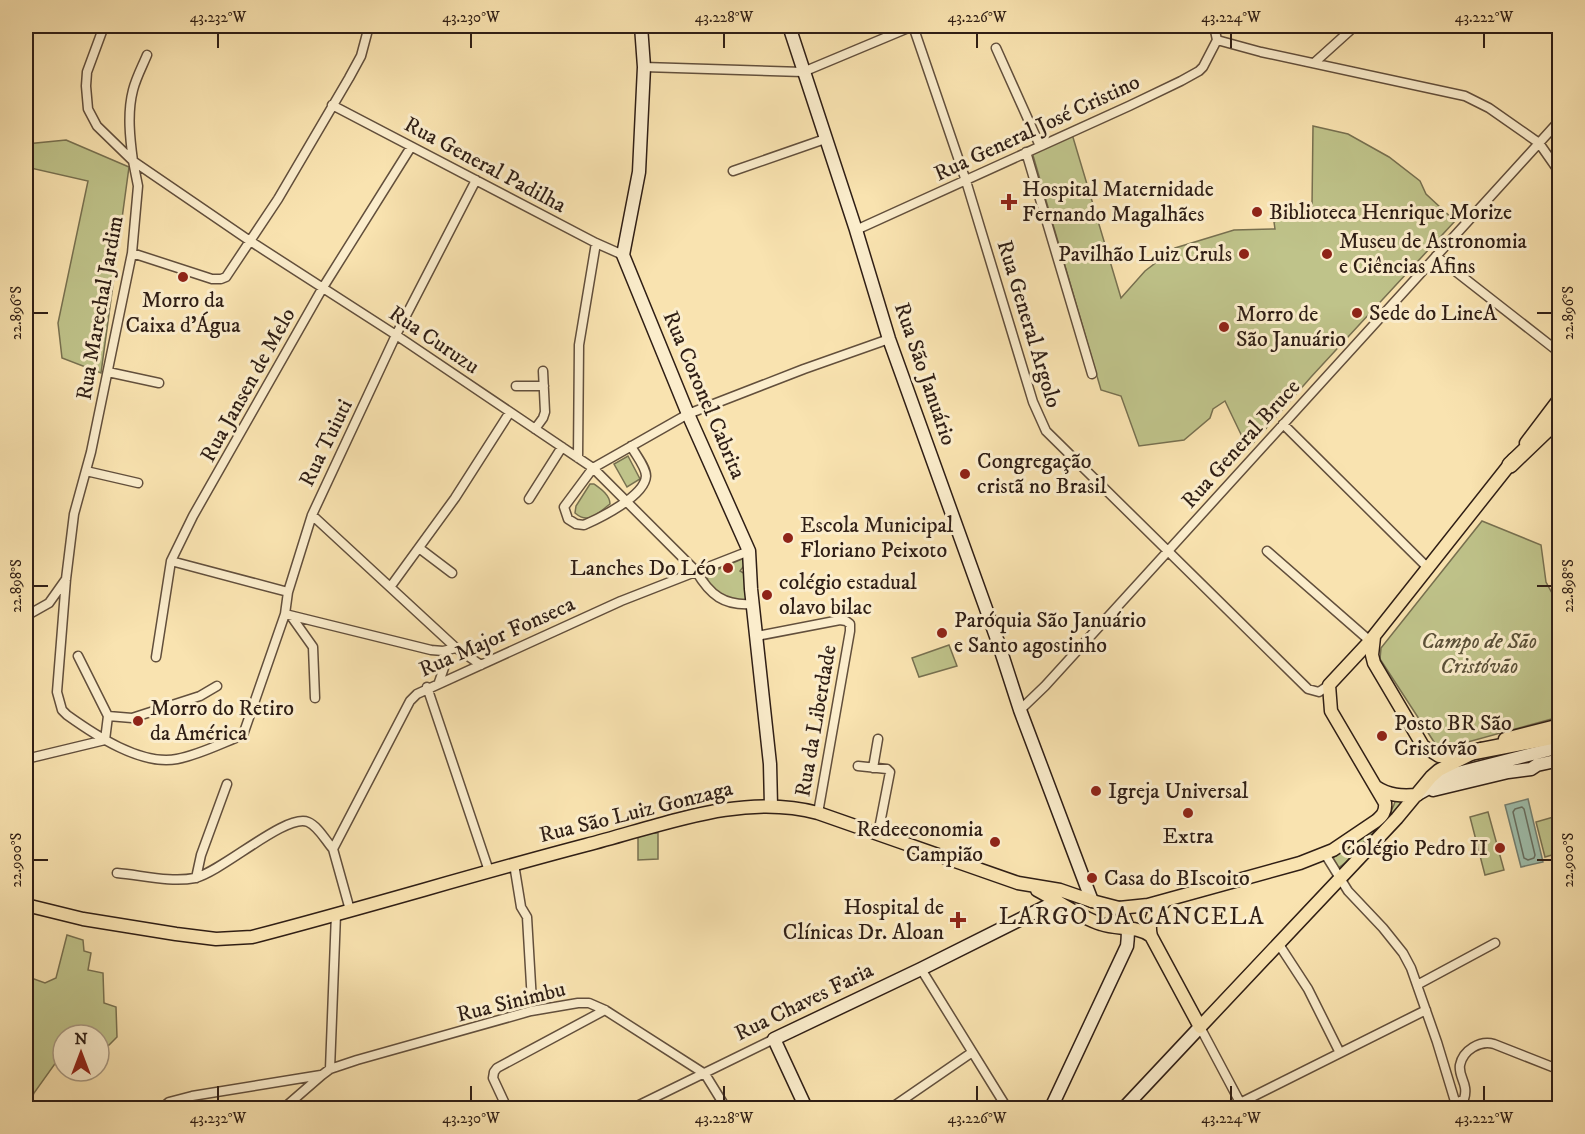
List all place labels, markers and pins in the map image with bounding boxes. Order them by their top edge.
place label: Hospital Maternidade Fernando Magalhães [1022,176,1214,228]
marker: Hospital Maternidade Fernando Magalhães [1000,193,1018,211]
place label: Biblioteca Henrique Morize [1269,199,1512,226]
marker: Biblioteca Henrique Morize [1250,205,1264,219]
place label: Museu de Astronomia e Ciências Afins [1339,228,1528,280]
place label: Pavilhão Luiz Cruls [1058,241,1232,268]
marker: Pavilhão Luiz Cruls [1237,247,1251,261]
marker: Museu de Astronomia e Ciências Afins [1320,247,1334,261]
marker: Morro da Caixa d'Água [176,270,190,284]
place label: Morro da Caixa d'Água [125,287,241,339]
place label: Sede do LineA [1369,300,1498,327]
place label: Morro de São Januário [1236,301,1346,353]
marker: Sede do LineA [1350,306,1364,320]
marker: Morro de São Januário [1217,320,1231,334]
place label: Congregação cristã no Brasil [977,448,1107,500]
marker: Congregação cristã no Brasil [958,467,972,481]
place label: Escola Municipal Floriano Peixoto [800,512,954,564]
marker: Escola Municipal Floriano Peixoto [781,531,795,545]
place label: Lanches Do Léo [570,555,716,582]
marker: Lanches Do Léo [721,561,735,575]
place label: colégio estadual olavo bilac [779,569,917,621]
marker: colégio estadual olavo bilac [760,588,774,602]
place label: Paróquia São Januário e Santo agostinho [954,607,1146,659]
marker: Paróquia São Januário e Santo agostinho [935,626,949,640]
place label: Morro do Retiro da América [150,695,294,747]
place label: Posto BR São Cristóvão [1394,710,1512,762]
marker: Morro do Retiro da América [131,714,145,728]
marker: Posto BR São Cristóvão [1375,729,1389,743]
place label: Igreja Universal [1108,778,1249,805]
marker: Igreja Universal [1089,784,1103,798]
marker: Extra [1181,806,1195,820]
place label: Redeeconomia Campião [856,816,984,868]
place label: Extra [1163,823,1214,850]
marker: Redeeconomia Campião [988,835,1002,849]
place label: Colégio Pedro II [1341,835,1488,862]
marker: Colégio Pedro II [1493,841,1507,855]
place label: Casa do BIscoito [1104,865,1250,892]
marker: Casa do BIscoito [1085,871,1099,885]
place label: Hospital de Clínicas Dr. Aloan [783,894,945,946]
marker: Hospital de Clínicas Dr. Aloan [949,911,967,929]

